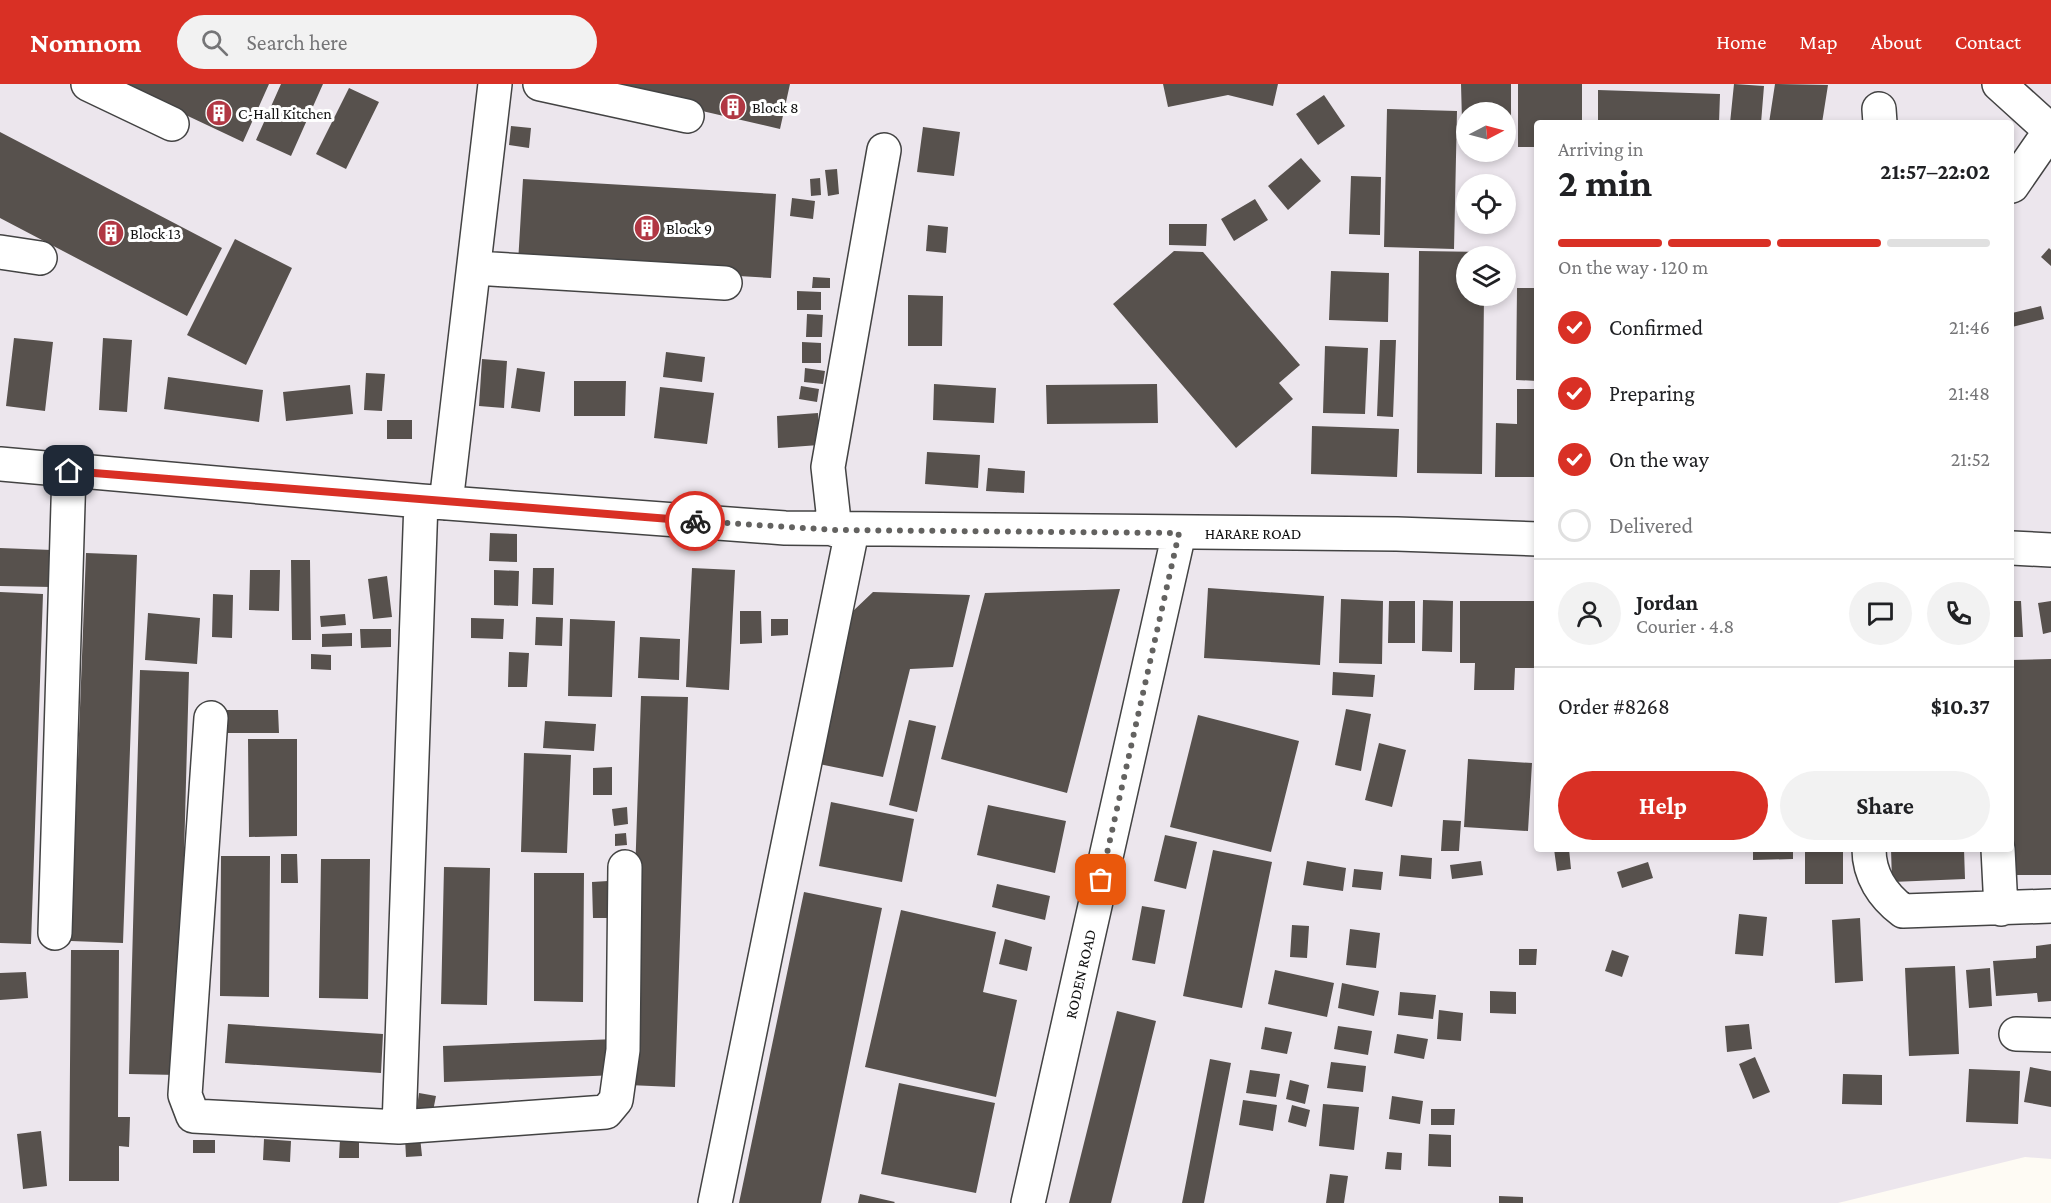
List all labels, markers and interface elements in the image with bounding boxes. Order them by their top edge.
search box [177,15,597,69]
icon: search [198,26,231,59]
text: Nomnom [30,27,141,58]
text: Search here [246,30,347,55]
text: Home [1716,30,1766,54]
text: Map [1799,30,1838,54]
text: About [1871,30,1922,54]
text: Contact [1955,30,2021,54]
building icon: Block 8 [718,92,748,122]
building icon: C-Hall Kitchen [204,98,234,128]
place label: Block 8 [752,99,799,116]
north arrow [1456,102,1516,162]
map controls [1456,102,1516,306]
place label: C-Hall Kitchen [238,105,332,122]
text: Arriving in [1558,138,1643,160]
text: 21:57–22:02 [1880,159,1990,184]
text: 2 min [1558,161,1652,204]
button: locate [1456,174,1516,234]
building icon: Block 9 [632,213,662,243]
building icon: Block 13 [96,218,126,248]
place label: Block 9 [666,220,712,237]
place label: Block 13 [130,225,181,242]
button: layers [1456,246,1516,306]
text: On the way · 120 m [1558,256,1708,278]
icon: check [1558,311,1591,344]
text: Confirmed [1609,315,1703,340]
text: 21:46 [1949,316,1990,338]
icon: check [1558,377,1591,410]
text: Preparing [1609,381,1695,406]
text: 21:48 [1948,382,1990,404]
icon: check [1558,443,1591,476]
pin [43,445,94,496]
text: On the way [1609,447,1709,472]
text: 21:52 [1951,448,1990,470]
icon: home [52,454,85,487]
courier [665,491,725,551]
icon: bike [679,505,712,538]
text: Delivered [1609,513,1693,538]
street label: HARARE ROAD [1205,525,1301,542]
button: person [1558,582,1621,645]
button: chat [1849,582,1912,645]
button: phone [1927,582,1990,645]
text: Jordan [1636,590,1698,615]
text: Courier · 4.8 [1636,615,1734,637]
text: Order #8268 [1558,694,1670,719]
text: $10.37 [1931,694,1990,719]
button: Help [1558,771,1768,840]
button: Share [1780,771,1990,840]
pin [1075,854,1126,905]
icon: bag [1084,863,1117,896]
street label: RODEN ROAD [1062,928,1099,1021]

